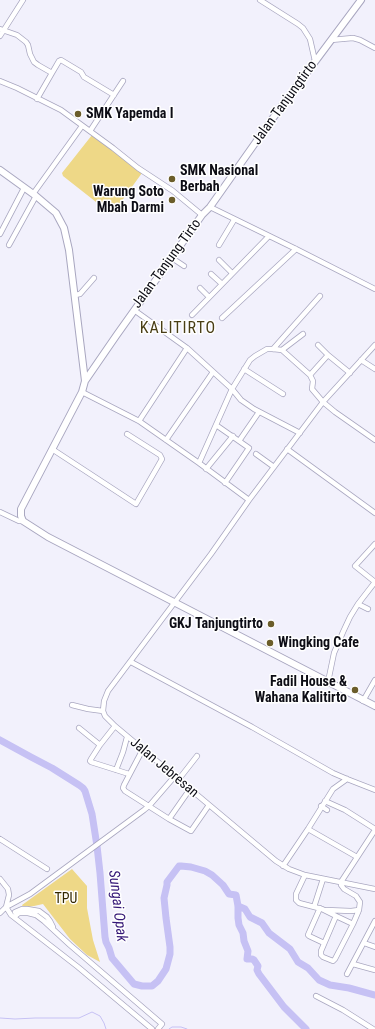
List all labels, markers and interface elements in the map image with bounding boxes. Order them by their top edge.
street label: Jalan Tanjungtirto [249,58,321,148]
place label: SMK Yapemda I [86,106,173,122]
marker: SMK Yapemda I [73,109,83,119]
place label: SMK Nasional Berbah [180,163,258,196]
marker: SMK Nasional Berbah [167,174,177,184]
place label: Warung Soto Mbah Darmi [93,184,164,216]
marker: Warung Soto Mbah Darmi [167,195,177,205]
street label: Jalan Tanjung Tirto [129,216,205,312]
district label: KALITIRTO [140,319,216,339]
place label: GKJ Tanjungtirto [169,616,263,632]
marker: GKJ Tanjungtirto [266,619,276,629]
place label: Wingking Cafe [278,635,359,651]
marker: Wingking Cafe [265,638,275,648]
place label: Fadil House & Wahana Kalitirto [255,674,347,706]
marker: Fadil House & Wahana Kalitirto [350,685,360,695]
street label: Jalan Jebresan [126,735,202,801]
water label: Sungai Opak [104,869,130,943]
park label: TPU [55,891,77,907]

